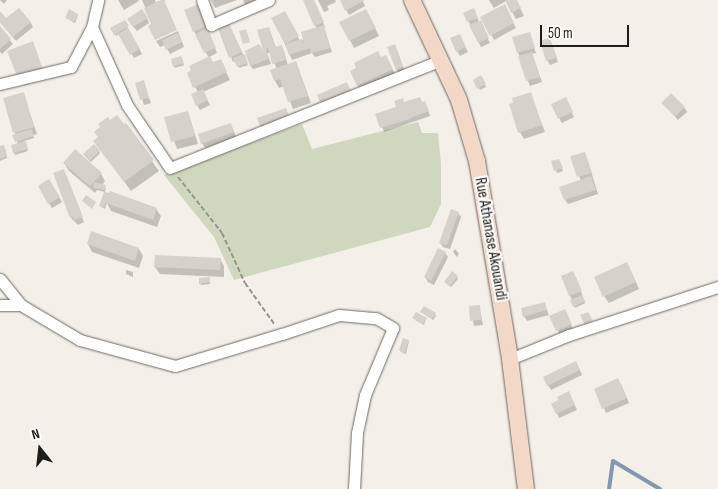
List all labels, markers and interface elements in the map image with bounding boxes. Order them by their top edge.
scale bar [543,15,632,47]
text: 50 m [548,24,573,43]
street label: Rue Athanase Akouandi [470,176,510,302]
north arrow [15,424,65,474]
text: N [30,425,42,443]

